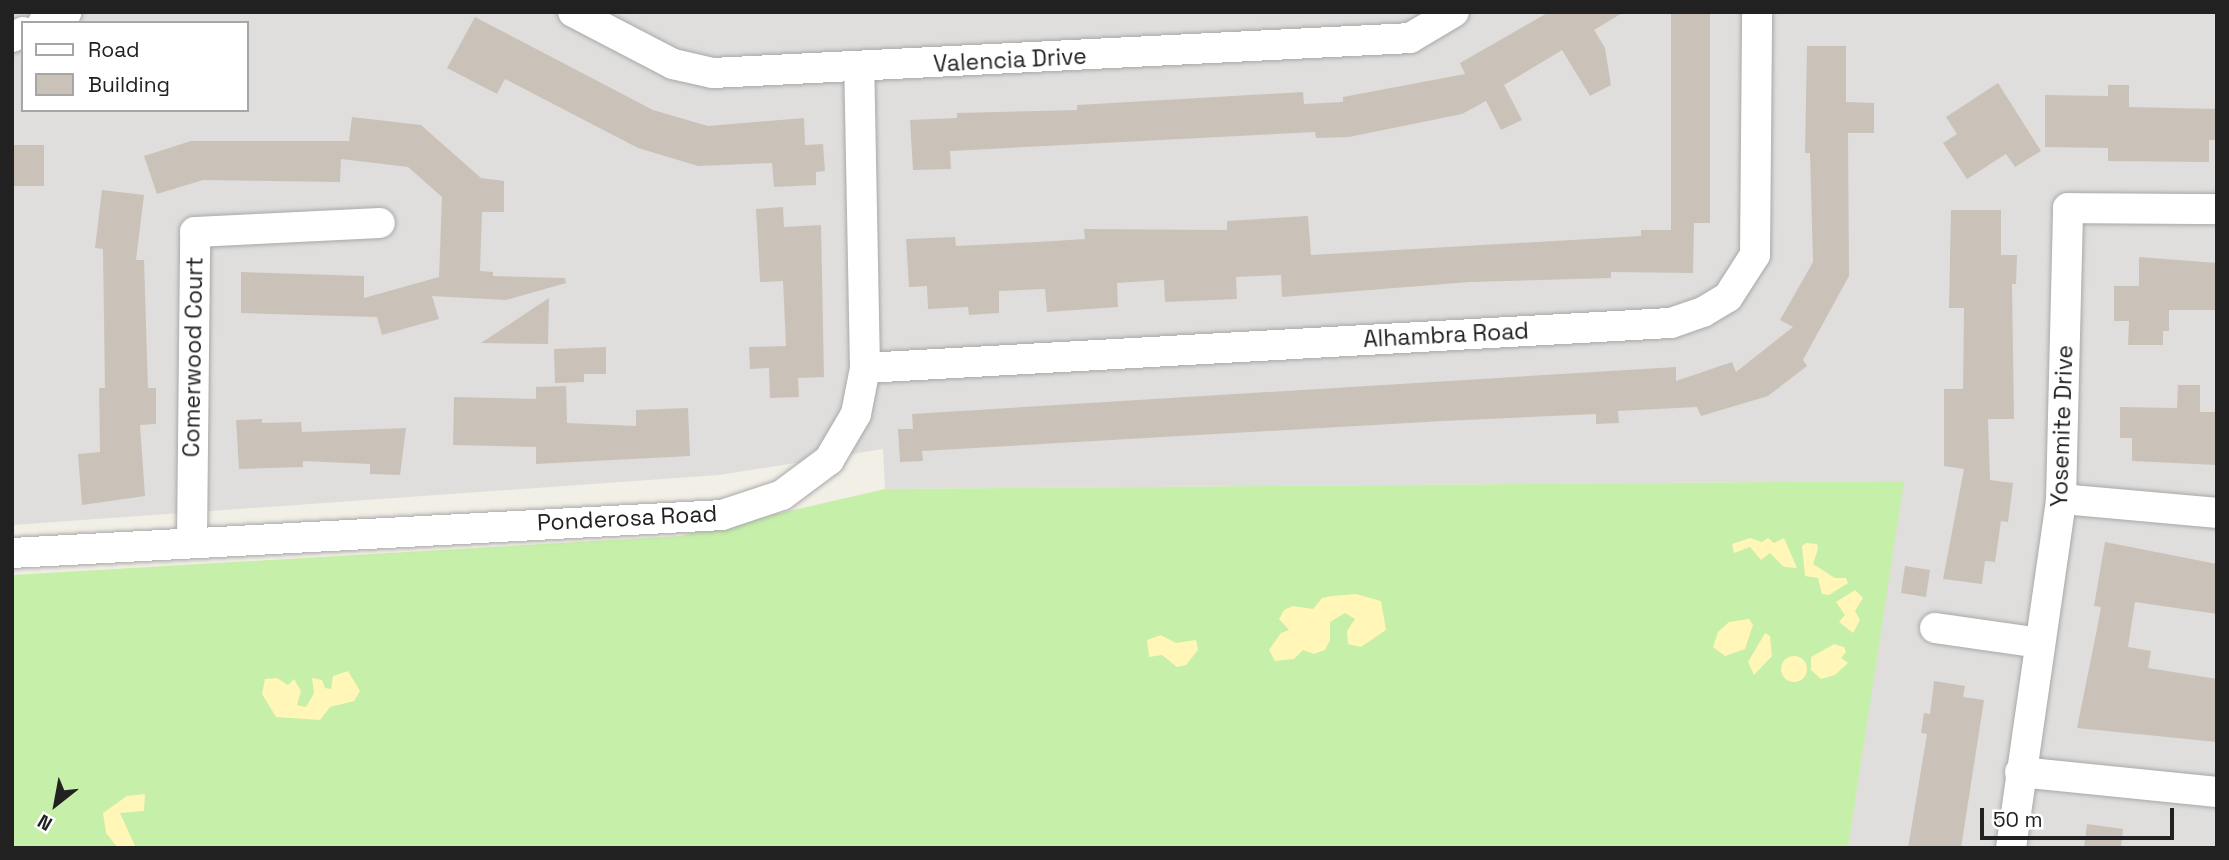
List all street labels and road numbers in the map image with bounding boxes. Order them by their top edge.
street label: Valencia Drive [933,42,1087,78]
street label: Comerwood Court [177,256,209,458]
street label: Alhambra Road [1362,317,1530,353]
street label: Yosemite Drive [2045,344,2079,508]
street label: Ponderosa Road [536,500,718,536]

